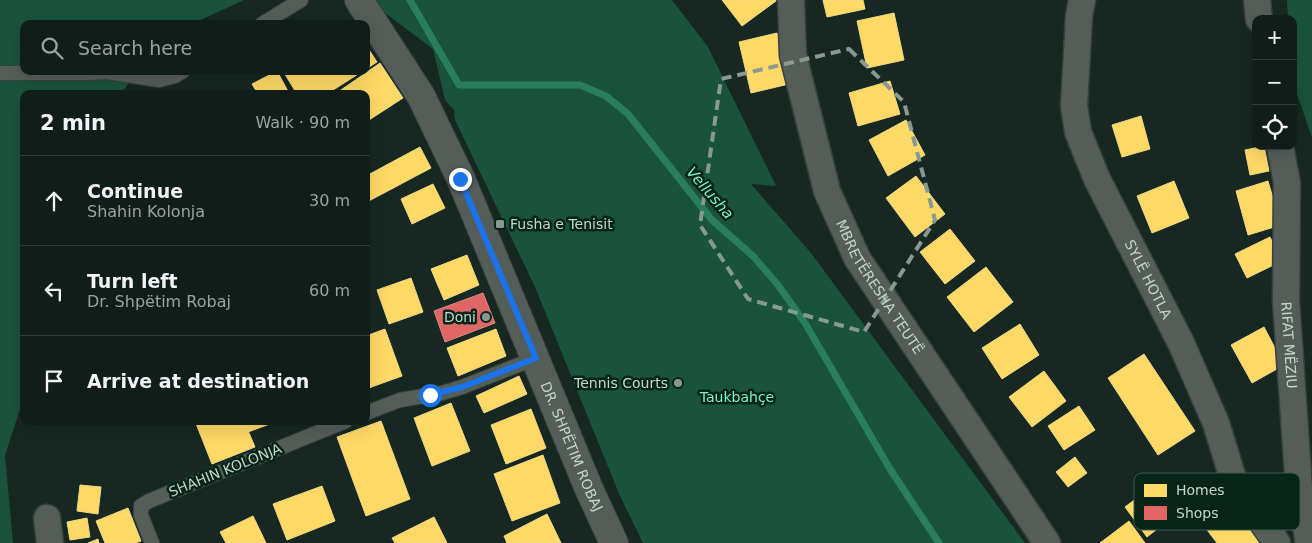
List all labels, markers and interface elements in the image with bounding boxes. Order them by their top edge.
map controls [1252,15,1297,150]
button: + [1252,15,1297,60]
search box [20,20,370,75]
icon: search [38,34,66,62]
text: Search here [78,37,192,59]
button: − [1252,60,1297,105]
button: locate [1252,105,1297,150]
text: 2 min [40,111,106,135]
text: Walk · 90 m [255,113,350,132]
water label: Vellusha [683,163,737,223]
route end [449,168,472,191]
text: Continue [87,180,183,202]
icon: ahead [40,187,68,215]
text: 30 m [309,191,350,210]
text: Shahin Kolonja [87,202,205,221]
place label: Fusha e Tenisit [510,216,613,232]
street label: MBRETËRESHA TEUTË [833,217,928,357]
marker: Fusha e Tenisit [494,218,506,230]
street label: SYLË HOTLA [1122,237,1175,322]
text: Turn left [87,270,178,292]
icon: left [40,277,68,305]
text: 60 m [309,281,350,300]
text: Dr. Shpëtim Robaj [87,292,231,311]
street label: RIFAT MËZIU [1278,301,1300,389]
place label: Doni [444,309,476,325]
marker: Doni [480,311,492,323]
icon: arrive [40,367,68,395]
text: Arrive at destination [87,370,309,392]
place label: Tennis Courts [573,375,668,391]
marker: Tennis Courts [672,377,684,389]
street label: DR. SHPËTIM ROBAJ [538,379,606,514]
route start [419,384,442,407]
park label: Taukbahçe [699,389,774,405]
street label: SHAHIN KOLONJA [166,440,284,500]
legend [1134,473,1300,530]
text: Homes [1176,482,1225,498]
text: Shops [1176,505,1219,521]

